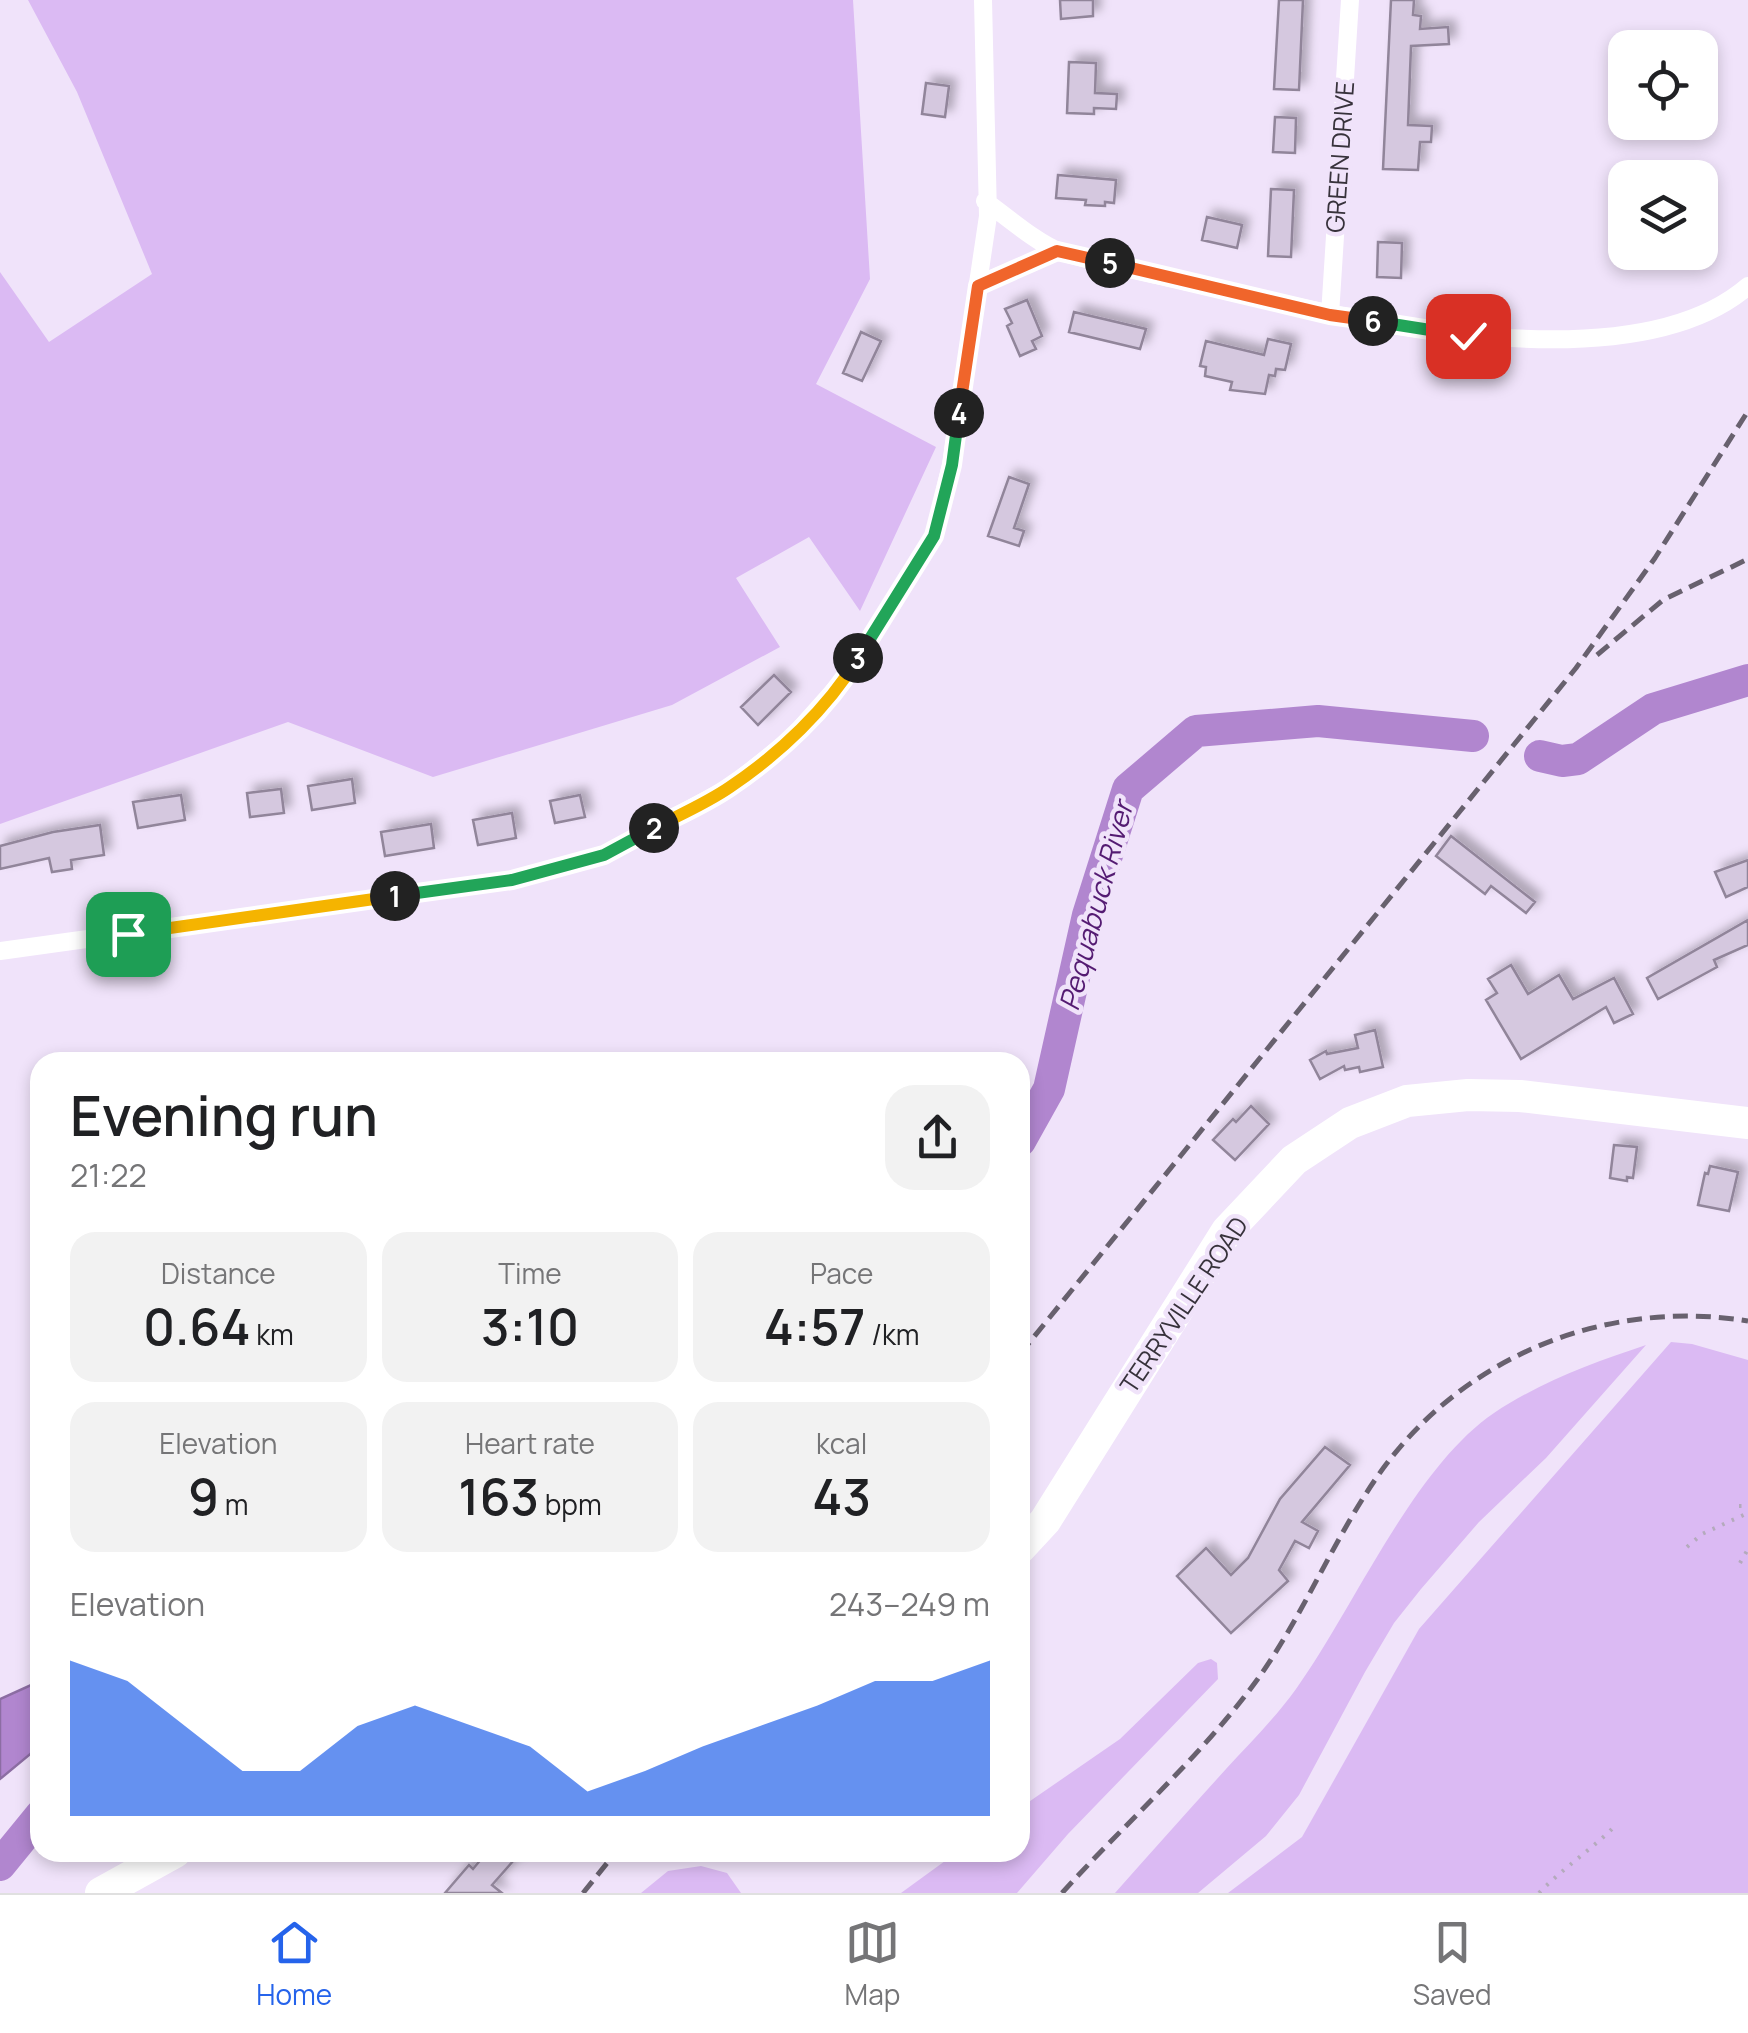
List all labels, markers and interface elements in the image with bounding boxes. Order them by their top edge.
map controls [1608,30,1718,270]
button: locate [1608,30,1718,140]
street label: GREEN DRIVE [1317,80,1362,234]
button: layers [1608,160,1718,270]
pin: 5 [1085,238,1135,288]
text: 5 [1102,244,1118,282]
pin [1426,294,1511,379]
pin: 6 [1348,296,1398,346]
text: 6 [1364,302,1382,340]
icon: check [1441,309,1496,364]
pin: 4 [934,388,984,438]
text: 4 [950,394,968,432]
pin: 3 [833,633,883,683]
text: 3 [850,639,866,677]
water label: Pequabuck River [1049,793,1142,1014]
pin: 2 [629,803,679,853]
text: 2 [646,809,662,847]
pin: 1 [370,871,420,921]
text: 1 [389,877,401,915]
pin [86,892,171,977]
icon: arrive [101,907,156,962]
text: Evening run [70,1077,378,1153]
button: share [885,1085,990,1190]
text: 21:22 [70,1153,147,1197]
street label: TERRYVILLE ROAD [1111,1210,1256,1400]
text: Distance [161,1254,276,1292]
text: Time [498,1254,562,1292]
text: Pace [810,1254,873,1292]
text: 0.64 [143,1292,251,1360]
text: 3:10 [481,1292,579,1360]
text: 4:57 [764,1292,866,1360]
text: km [251,1315,294,1353]
text: /km [866,1315,920,1353]
text: Elevation [159,1424,277,1462]
text: Heart rate [465,1424,595,1462]
text: kcal [816,1424,867,1462]
text: 9 [188,1462,219,1530]
text: 163 [458,1462,539,1530]
text: 43 [812,1462,871,1530]
text: m [219,1485,249,1523]
text: bpm [539,1485,602,1523]
text: Elevation [70,1582,205,1626]
text: 243–249 m [829,1582,990,1626]
tab: Home [256,1915,332,2013]
tab: Map [845,1915,900,2013]
tab: Saved [1413,1915,1492,2013]

